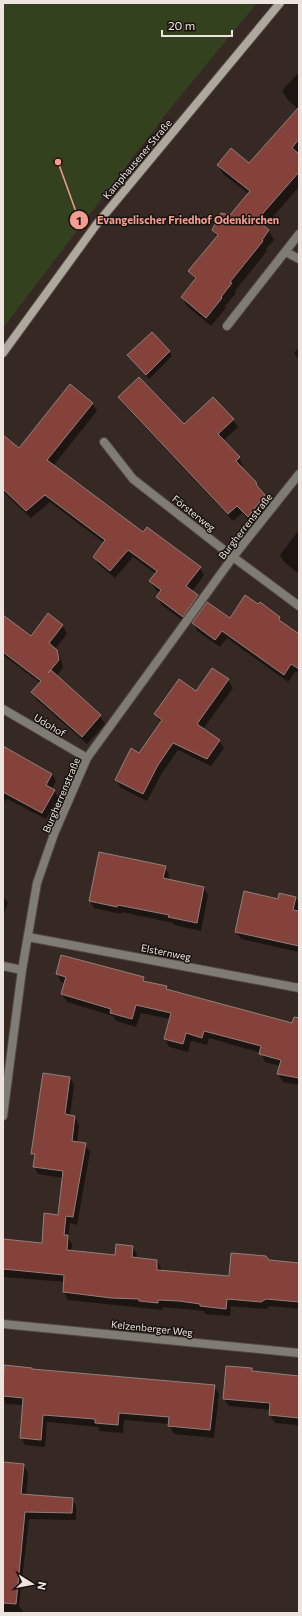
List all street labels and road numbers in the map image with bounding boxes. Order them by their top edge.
street label: Kamphausener Straße [100,117,174,201]
street label: Burgherrenstraße [216,491,274,561]
street label: Försterweg [170,492,218,534]
street label: Udohof [32,711,68,739]
street label: Burgherrenstraße [40,756,82,834]
street label: Elsternweg [140,941,192,963]
street label: Kelzenberger Weg [111,1318,194,1338]

